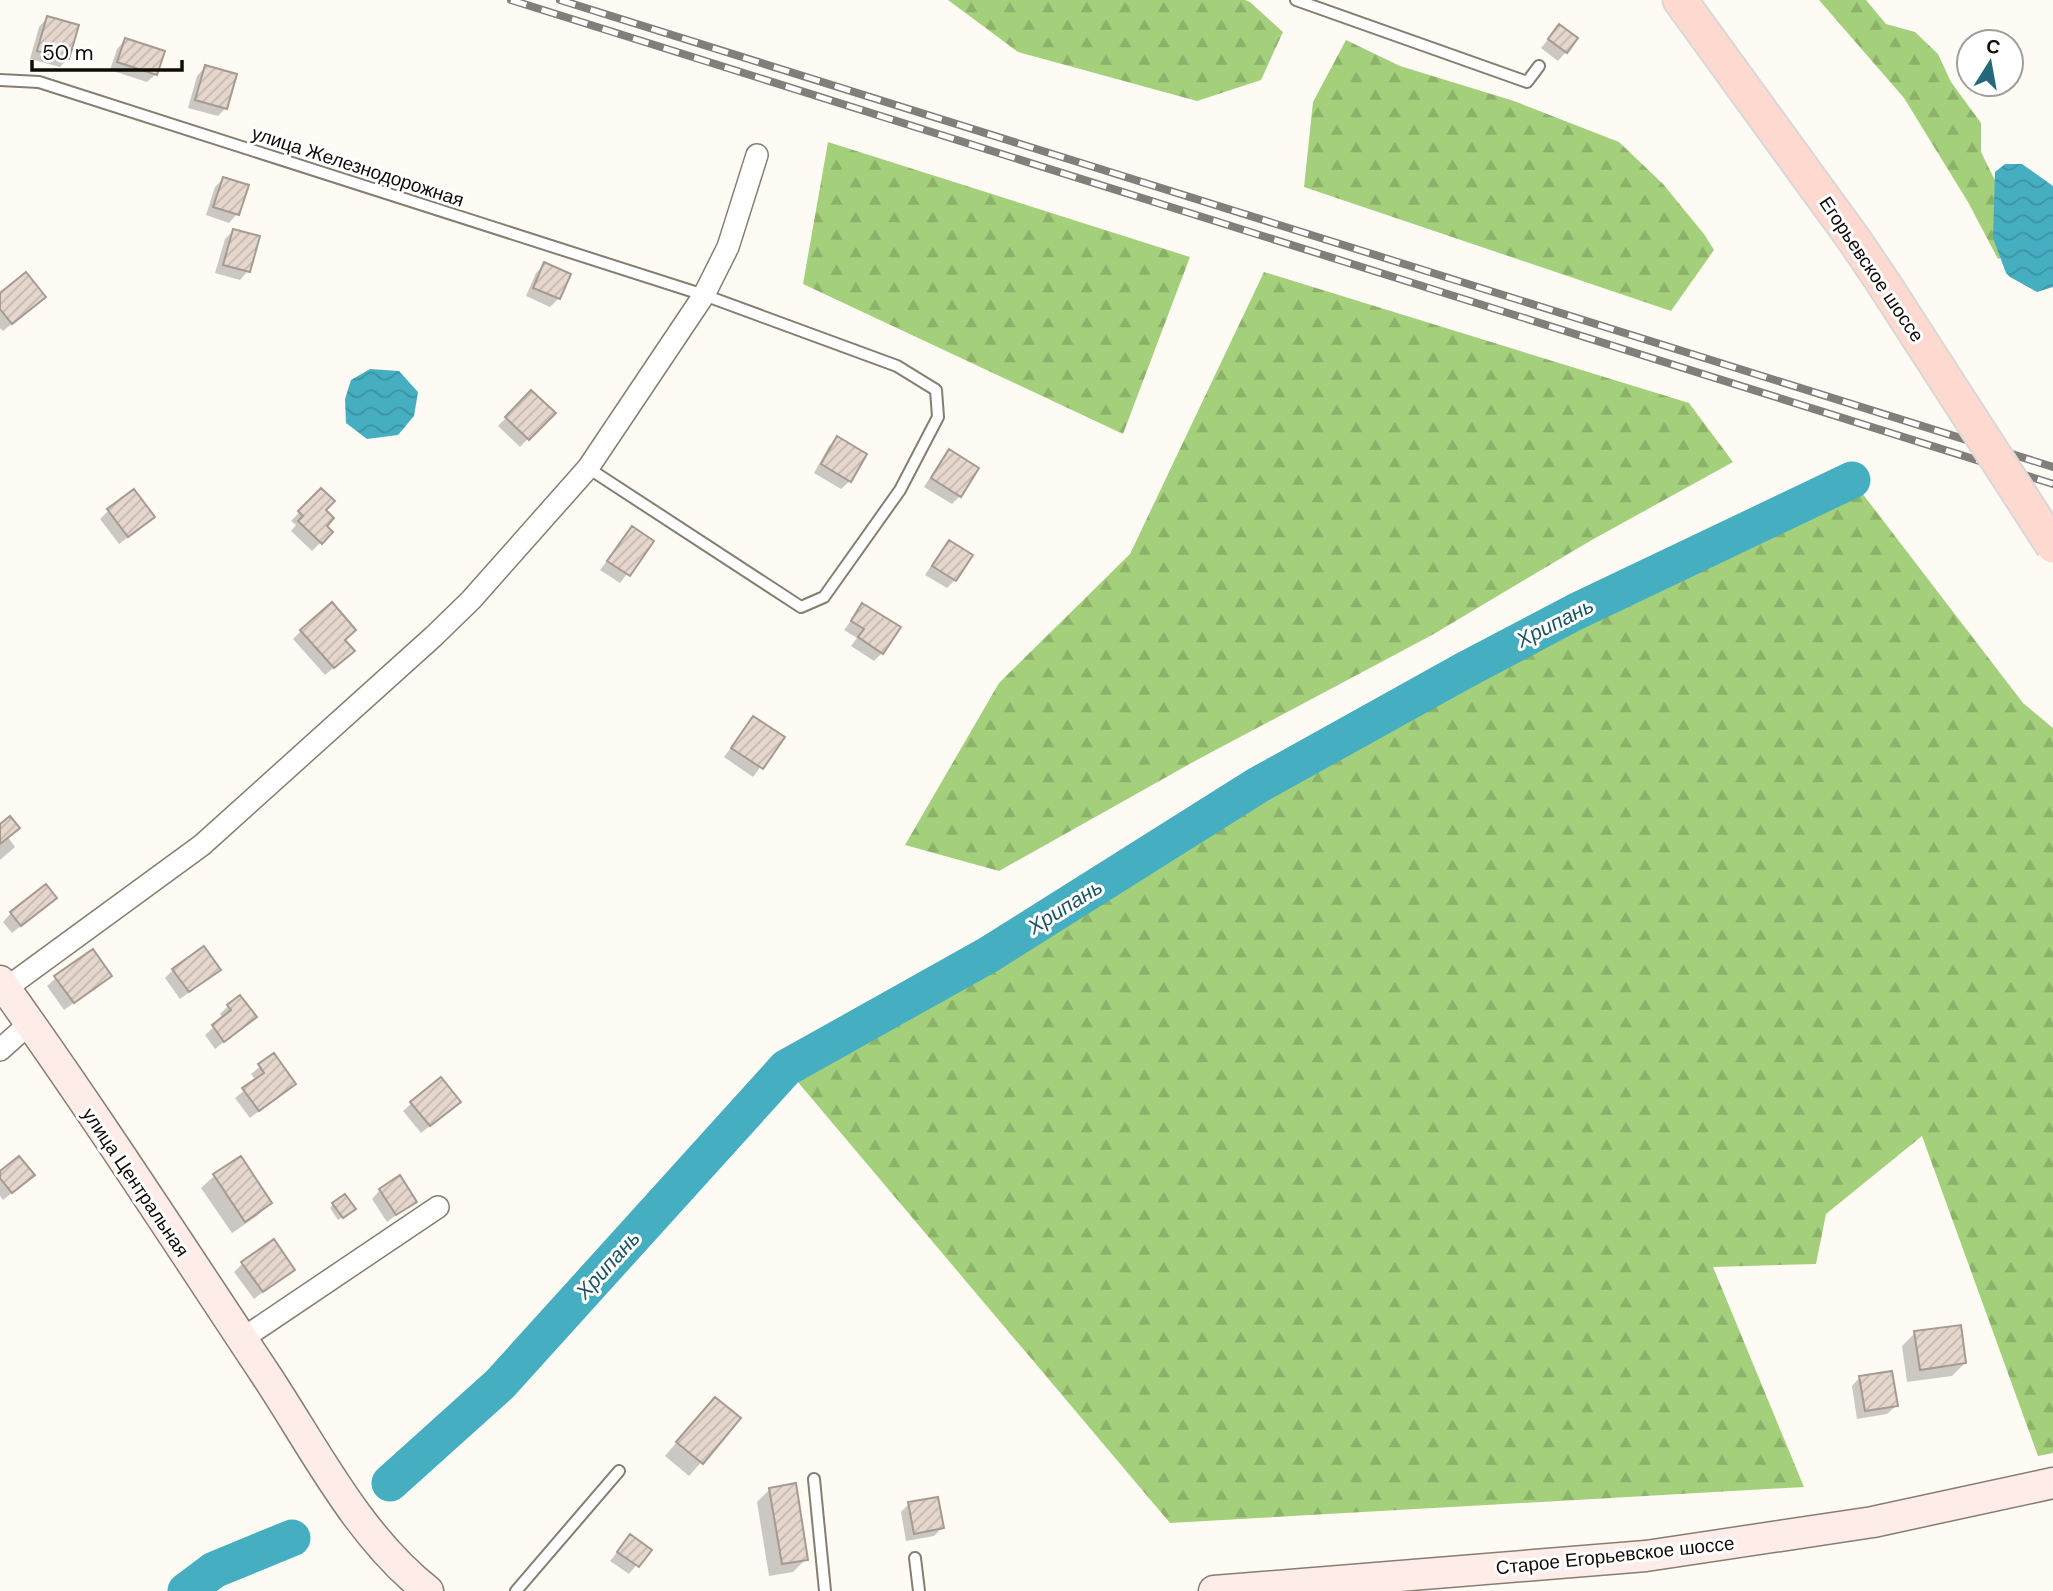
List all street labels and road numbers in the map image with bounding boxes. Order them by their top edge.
street label: улица Железнодорожная [249,120,467,213]
street label: Егорьевское шоссе [1814,192,1930,347]
street label: улица Центральная [76,1103,195,1262]
street label: Старое Егорьевское шоссе [1495,1531,1736,1580]

